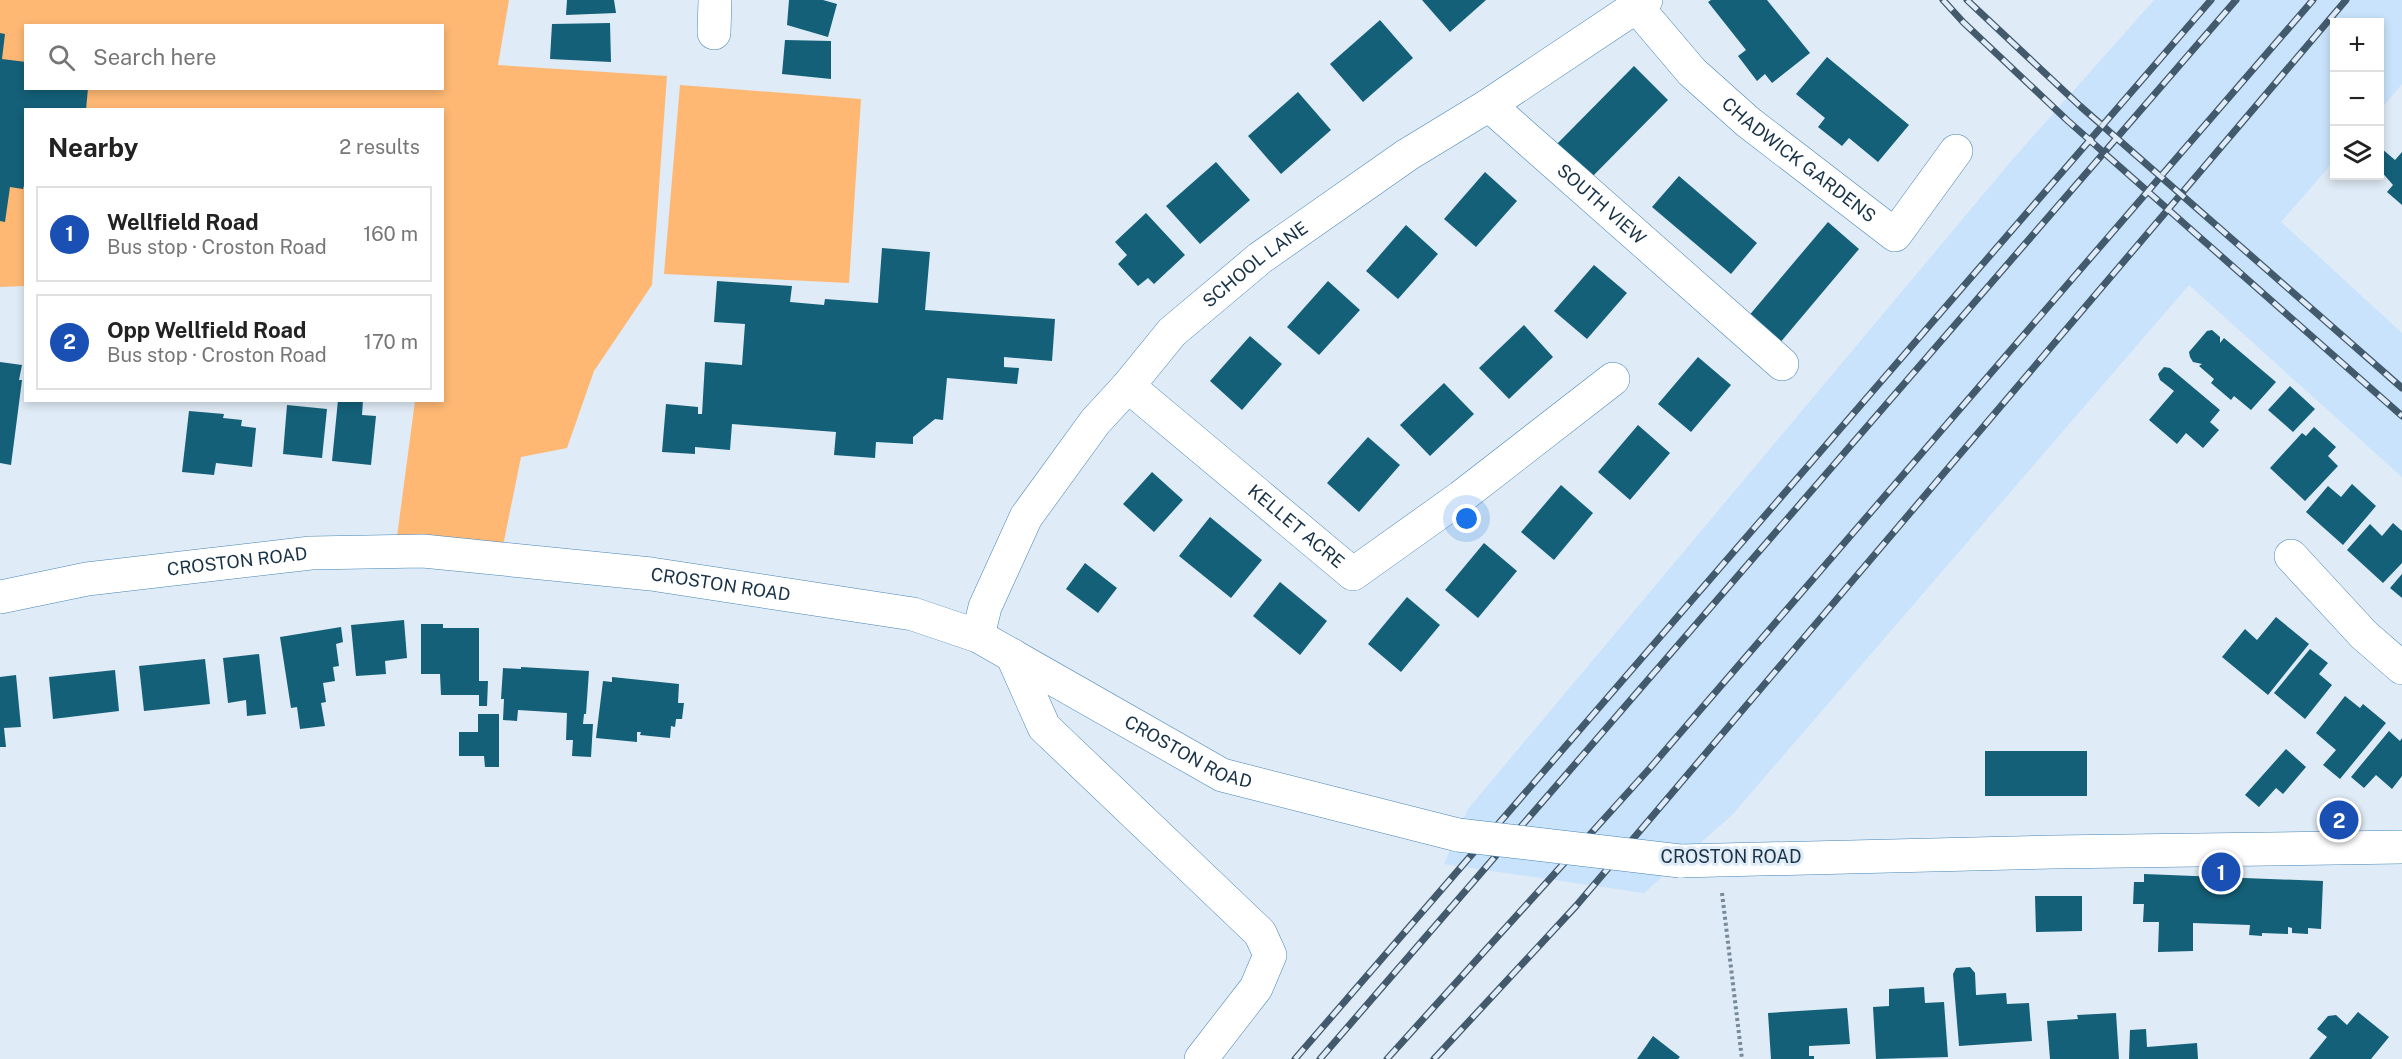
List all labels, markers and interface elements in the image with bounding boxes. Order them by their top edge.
map controls [2330,18,2384,180]
button: + [2330,18,2384,72]
search box [24,24,444,90]
icon: search [45,41,78,74]
text: Search here [93,44,217,70]
button: − [2330,72,2384,126]
street label: CHADWICK GARDENS [1718,93,1880,226]
button: layers [2330,126,2384,180]
text: Nearby [48,132,138,163]
text: 2 results [339,135,420,159]
street label: SOUTH VIEW [1553,159,1650,249]
text: Wellfield Road [107,209,259,235]
street label: SCHOOL LANE [1198,217,1312,312]
text: 1 [65,222,74,246]
text: 160 m [363,222,418,246]
text: Bus stop · Croston Road [107,235,327,259]
text: Opp Wellfield Road [107,317,306,343]
text: 2 [63,330,76,354]
text: 170 m [364,330,418,354]
text: Bus stop · Croston Road [107,343,327,367]
street label: KELLET ACRE [1244,480,1349,572]
your location [1452,504,1481,533]
street label: CROSTON ROAD [166,543,308,580]
street label: CROSTON ROAD [649,563,792,605]
street label: CROSTON ROAD [1121,711,1254,792]
pin: 2 [2320,798,2358,842]
street label: CROSTON ROAD [1661,846,1801,867]
pin: 1 [2202,850,2240,894]

